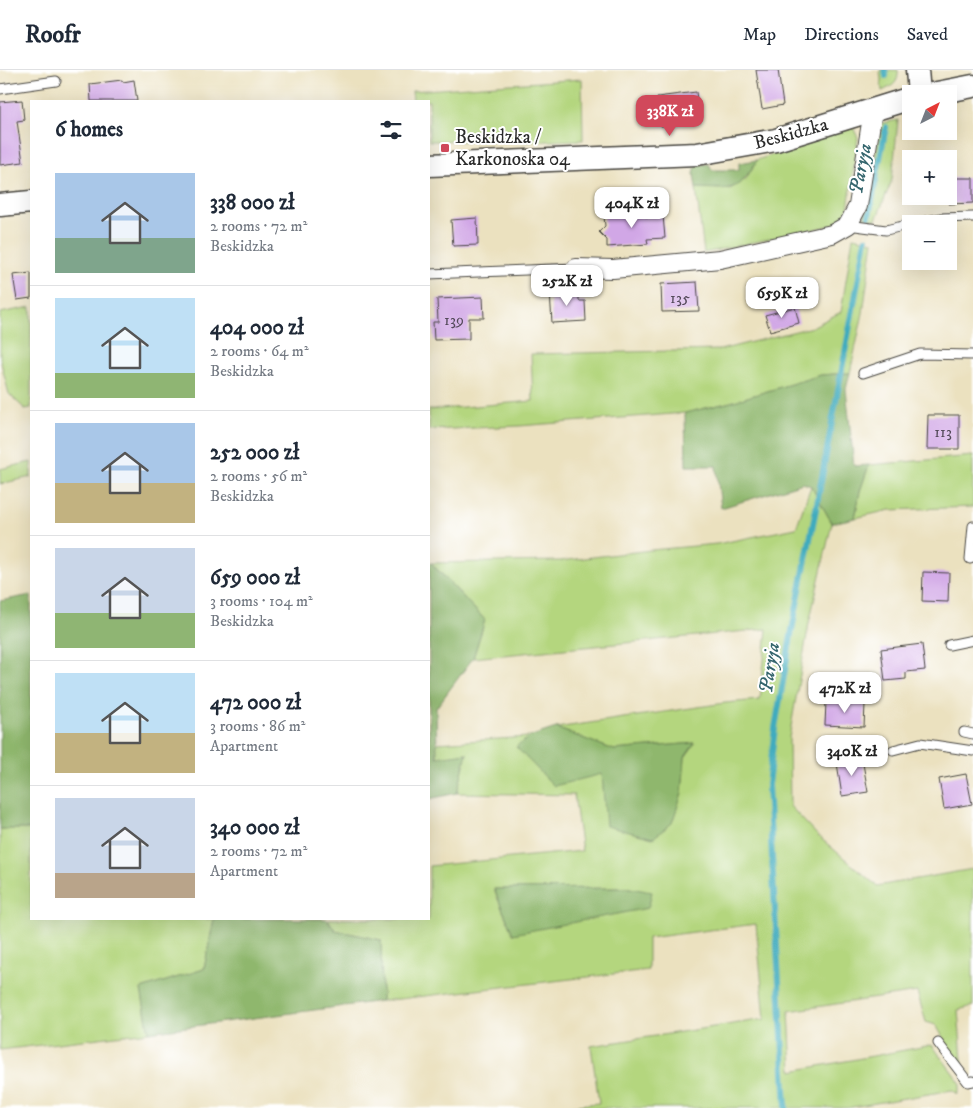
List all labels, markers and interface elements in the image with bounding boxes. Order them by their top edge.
text: Roofr [25,20,81,50]
text: Map [743,24,776,46]
text: Directions [804,24,879,46]
text: Saved [907,24,948,46]
north arrow [902,85,958,140]
map controls [902,85,957,270]
pin: 338K zł [624,94,716,137]
text: 338K zł [647,101,693,121]
street label: Beskidzka [751,113,831,155]
icon: filters [377,116,405,144]
text: 6 homes [55,117,123,143]
place label: Beskidzka / Karkonoska 04 [455,126,571,171]
water label: Paryja [844,141,878,197]
marker: Beskidzka / Karkonoska 04 [439,142,451,154]
button: + [902,150,957,205]
pin: 404K zł [586,186,678,229]
text: 338 000 zł [210,190,295,216]
icon: home [95,193,155,253]
text: 404K zł [605,193,659,213]
button: − [902,215,957,270]
text: 2 rooms · 72 m² [210,216,307,236]
text: Beskidzka [210,236,274,256]
pin: 252K zł [521,264,613,307]
text: 252K zł [542,271,592,291]
pin: 659K zł [736,276,828,319]
text: 659K zł [757,283,807,303]
house number: 135 [670,288,690,308]
house number: 139 [444,310,464,330]
text: 404 000 zł [210,315,304,341]
icon: home [95,318,155,378]
text: 2 rooms · 64 m² [210,341,309,361]
text: Beskidzka [210,361,274,381]
house number: 113 [934,422,952,442]
text: 252 000 zł [210,440,299,466]
icon: home [95,443,155,503]
text: 2 rooms · 56 m² [210,466,307,486]
text: Beskidzka [210,486,274,506]
text: 659 000 zł [210,565,300,591]
icon: home [95,568,155,628]
text: 3 rooms · 104 m² [210,591,313,611]
text: Beskidzka [210,611,274,631]
water label: Paryja [754,641,786,695]
pin: 472K zł [799,672,891,714]
text: 472K zł [819,678,871,698]
text: 472 000 zł [210,690,301,716]
icon: home [95,693,155,753]
text: 3 rooms · 86 m² [210,716,305,736]
pin: 340K zł [806,734,898,777]
text: Apartment [210,736,278,756]
text: 340K zł [827,741,877,761]
text: 340 000 zł [210,815,300,841]
icon: home [95,818,155,878]
text: 2 rooms · 72 m² [210,841,307,861]
text: Apartment [210,861,278,881]

